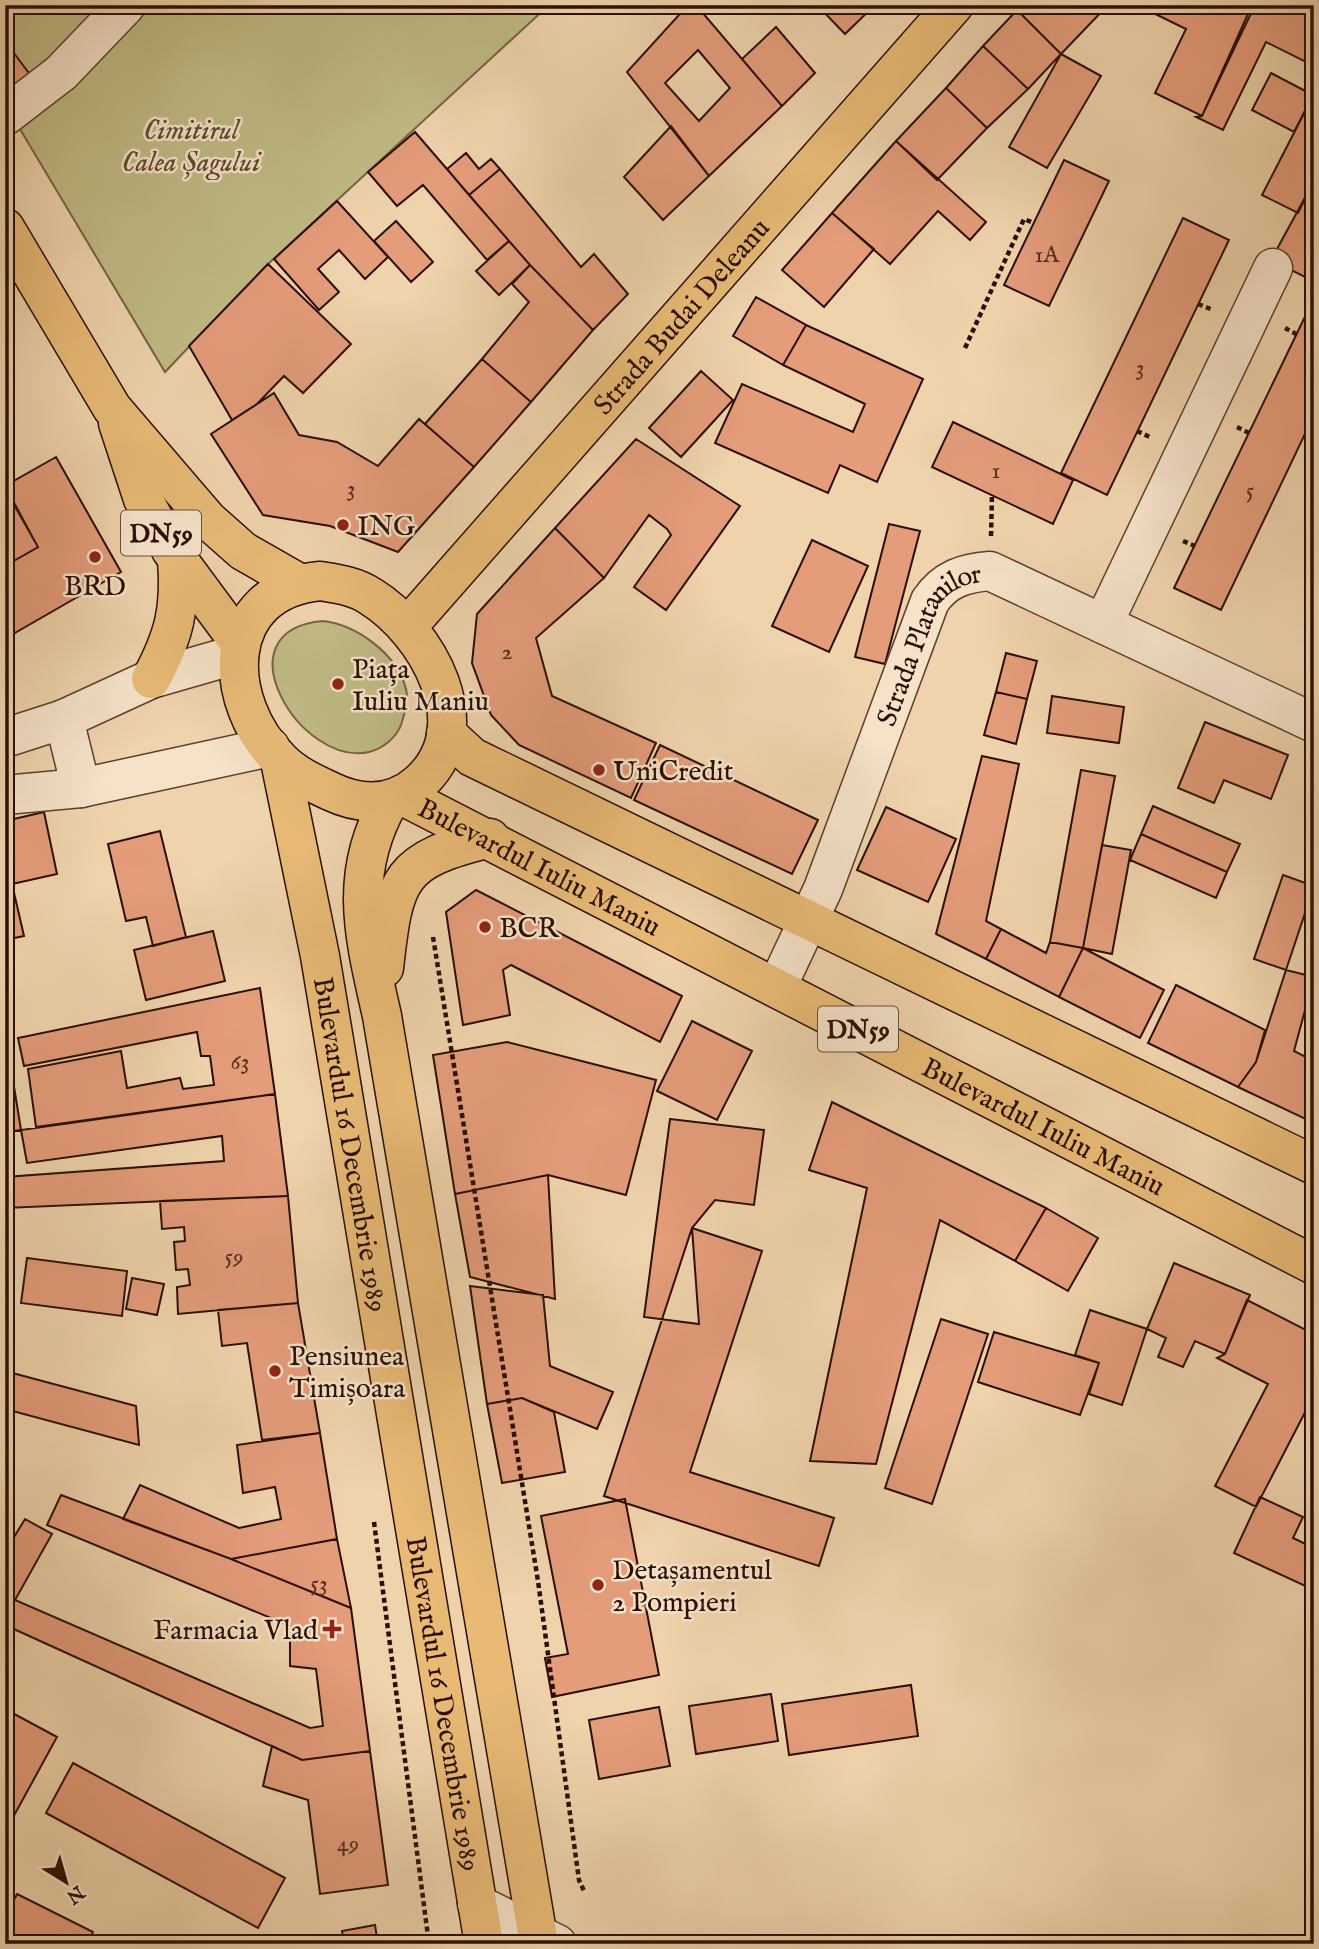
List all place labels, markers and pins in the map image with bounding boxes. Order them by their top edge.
place label: ING [357,510,416,545]
marker: ING [335,517,351,533]
marker: BRD [87,549,103,565]
place label: BRD [64,570,126,605]
place label: Piața Iuliu Maniu [352,653,489,720]
marker: Piața Iuliu Maniu [330,676,346,692]
place label: UniCredit [613,755,734,790]
marker: UniCredit [591,762,607,778]
place label: BCR [499,912,560,947]
marker: BCR [477,919,493,935]
place label: Pensiunea Timișoara [289,1340,406,1407]
marker: Pensiunea Timișoara [267,1363,283,1379]
place label: Detașamentul 2 Pompieri [612,1554,772,1621]
marker: Detașamentul 2 Pompieri [590,1577,606,1593]
place label: Farmacia Vlad [153,1614,318,1649]
marker: Farmacia Vlad [324,1621,340,1637]

